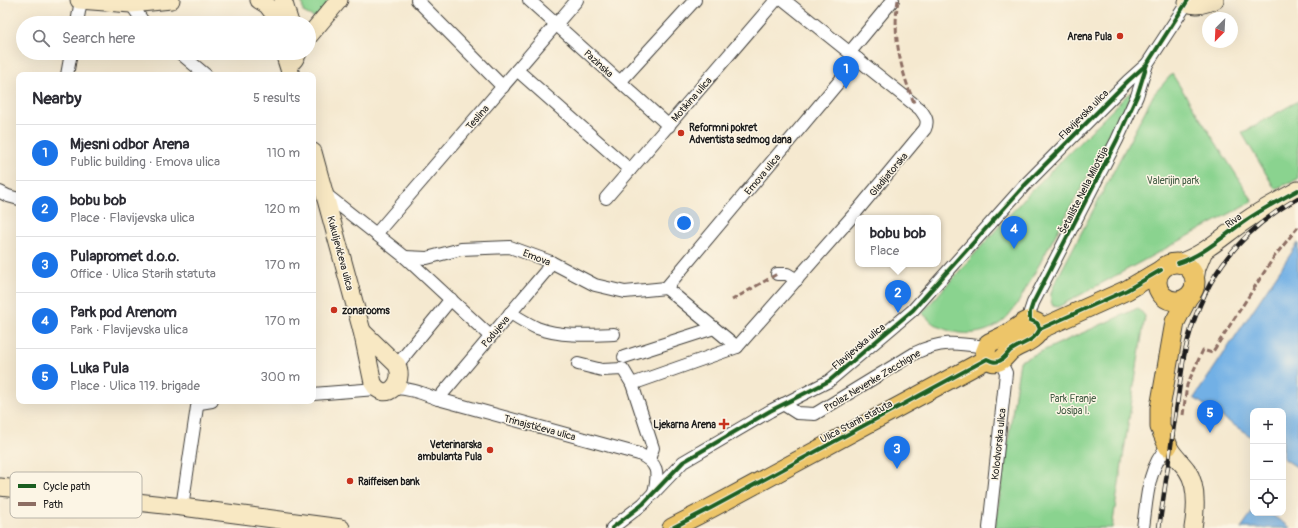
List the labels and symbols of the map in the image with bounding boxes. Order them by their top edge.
north arrow [1202,12,1238,48]
place label: Arena Pula [1067,31,1112,43]
marker: Arena Pula [1115,31,1125,41]
street label: Pazinska [581,47,616,80]
pin: 1 [833,56,859,89]
street label: Motikina ulica [669,74,715,125]
street label: Flavijevska ulica [1056,87,1111,142]
street label: Teslina [464,103,492,132]
place label: Reformni pokret Adventista sedmog dana [689,122,792,146]
marker: Reformni pokret Adventista sedmog dana [676,128,686,138]
street label: Šetalište Nella Milottija [1055,144,1111,236]
street label: Gladijatorska [867,150,911,199]
street label: Emova ulica [742,151,784,198]
park label: Valerijin park [1147,175,1200,187]
street label: Riva [1223,211,1244,231]
your location [674,213,694,233]
street label: Kukuljevićeva ulica [324,215,356,292]
pin: 4 [1001,216,1027,249]
street label: Emova [521,247,552,269]
pin: 2 [885,280,911,313]
marker: zonarooms [329,305,339,315]
place label: zonarooms [342,305,390,317]
street label: Podujeva [479,313,513,350]
street label: Flavijevska ulica [830,321,888,372]
street label: Prolaz Nevenke Zacchigne [822,347,923,414]
park label: Park Franje Josipa I. [1050,393,1096,417]
street label: Ulica Starih statuta [818,398,895,446]
pin: 5 [1197,400,1223,433]
street label: Kolodvorska ulica [989,407,1009,480]
street label: Trinajstićeva ulica [503,413,577,443]
place label: Ljekarna Arena [653,419,716,431]
marker: Ljekarna Arena [719,419,729,429]
pin: 3 [884,436,910,469]
place label: Veterinarska ambulanta Pula [418,439,482,463]
marker: Veterinarska ambulanta Pula [485,445,495,455]
legend [10,472,142,518]
marker: Raiffeisen bank [345,476,355,486]
place label: Raiffeisen bank [358,476,420,488]
text: Cycle path [43,480,90,493]
text: Path [43,498,63,511]

